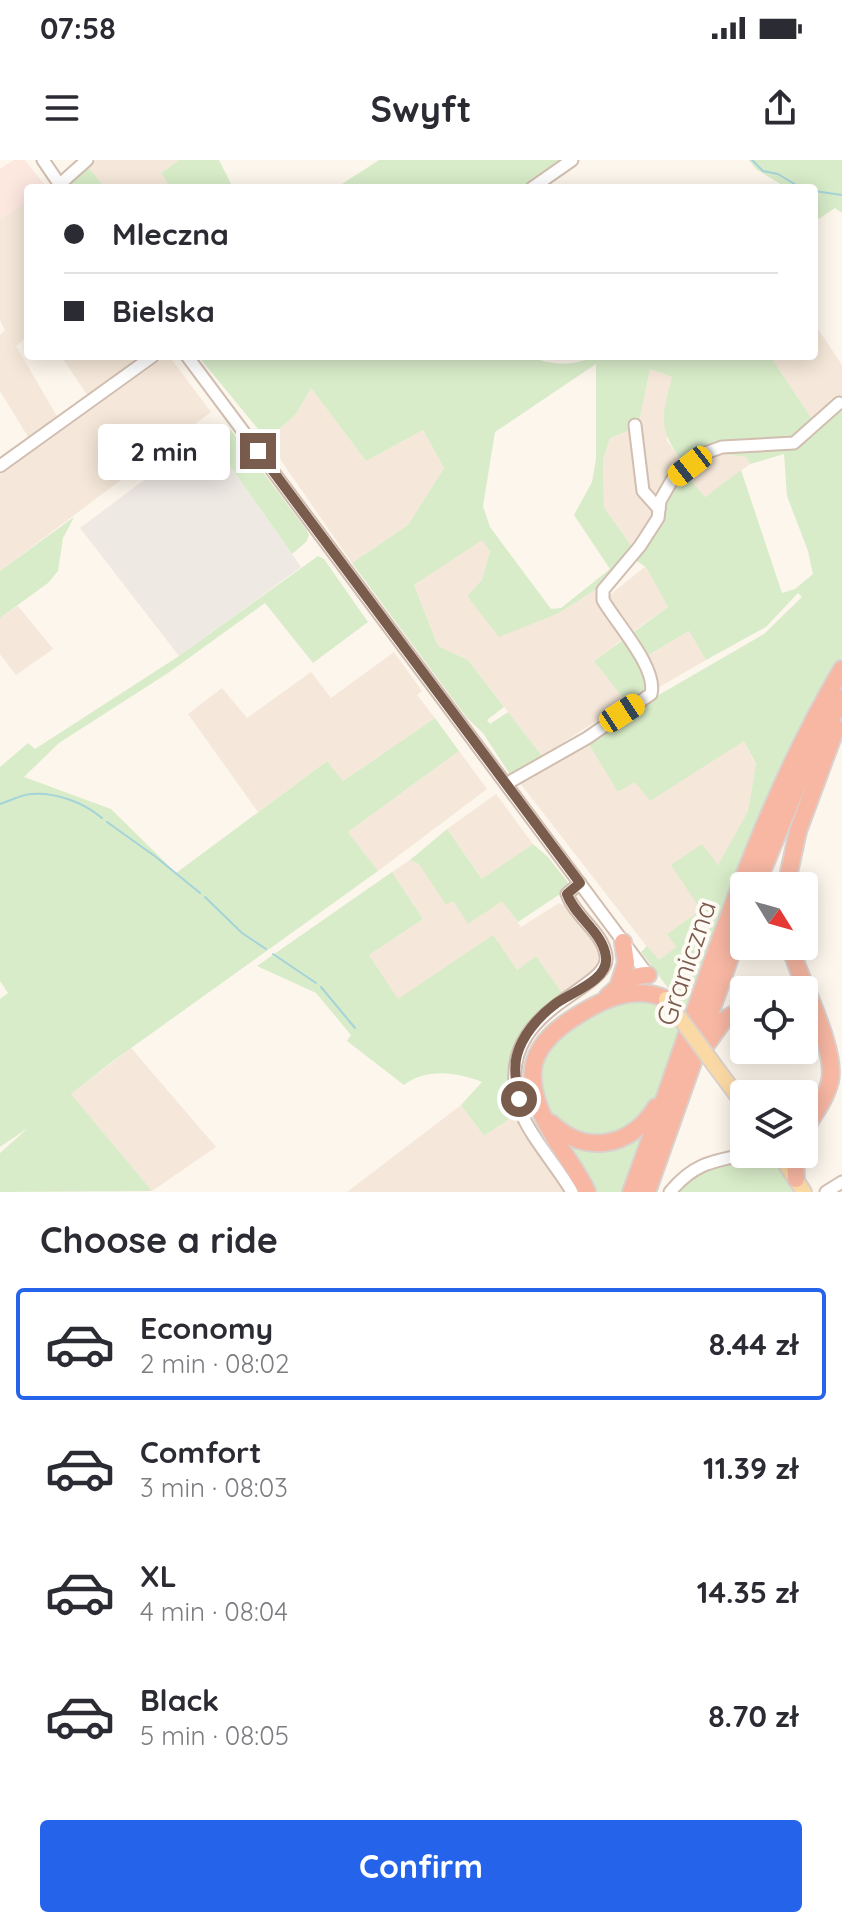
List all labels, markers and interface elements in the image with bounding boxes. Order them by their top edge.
text: 07:58 [40,9,116,47]
icon: menu [40,86,84,130]
text: Swyft [371,86,471,131]
icon: share [758,86,802,130]
text: Mleczna [112,215,229,253]
text: Bielska [112,292,215,330]
callout: 2 min [98,423,230,479]
route end [240,433,276,469]
text: 2 min [130,435,198,468]
car [664,442,716,490]
car [595,690,649,736]
north arrow [730,872,818,960]
map controls [730,872,818,1168]
street label: Graniczna [648,896,723,1030]
button: locate [730,976,818,1064]
button: layers [730,1080,818,1168]
route start [501,1081,537,1117]
text: Choose a ride [40,1217,278,1262]
icon: car [44,1308,116,1380]
text: Economy [140,1309,273,1347]
text: 8.44 zł [709,1325,798,1363]
text: 2 min · 08:02 [140,1347,289,1380]
icon: car [44,1432,116,1504]
text: Comfort [140,1433,261,1471]
text: 11.39 zł [703,1449,798,1487]
text: 3 min · 08:03 [140,1471,288,1504]
icon: car [44,1556,116,1628]
text: XL [140,1557,177,1595]
text: 14.35 zł [697,1573,798,1611]
text: 4 min · 08:04 [140,1595,288,1628]
icon: car [44,1680,116,1752]
text: Black [140,1681,219,1719]
text: 8.70 zł [708,1697,798,1735]
text: 5 min · 08:05 [140,1719,289,1752]
button: Confirm [40,1820,802,1912]

